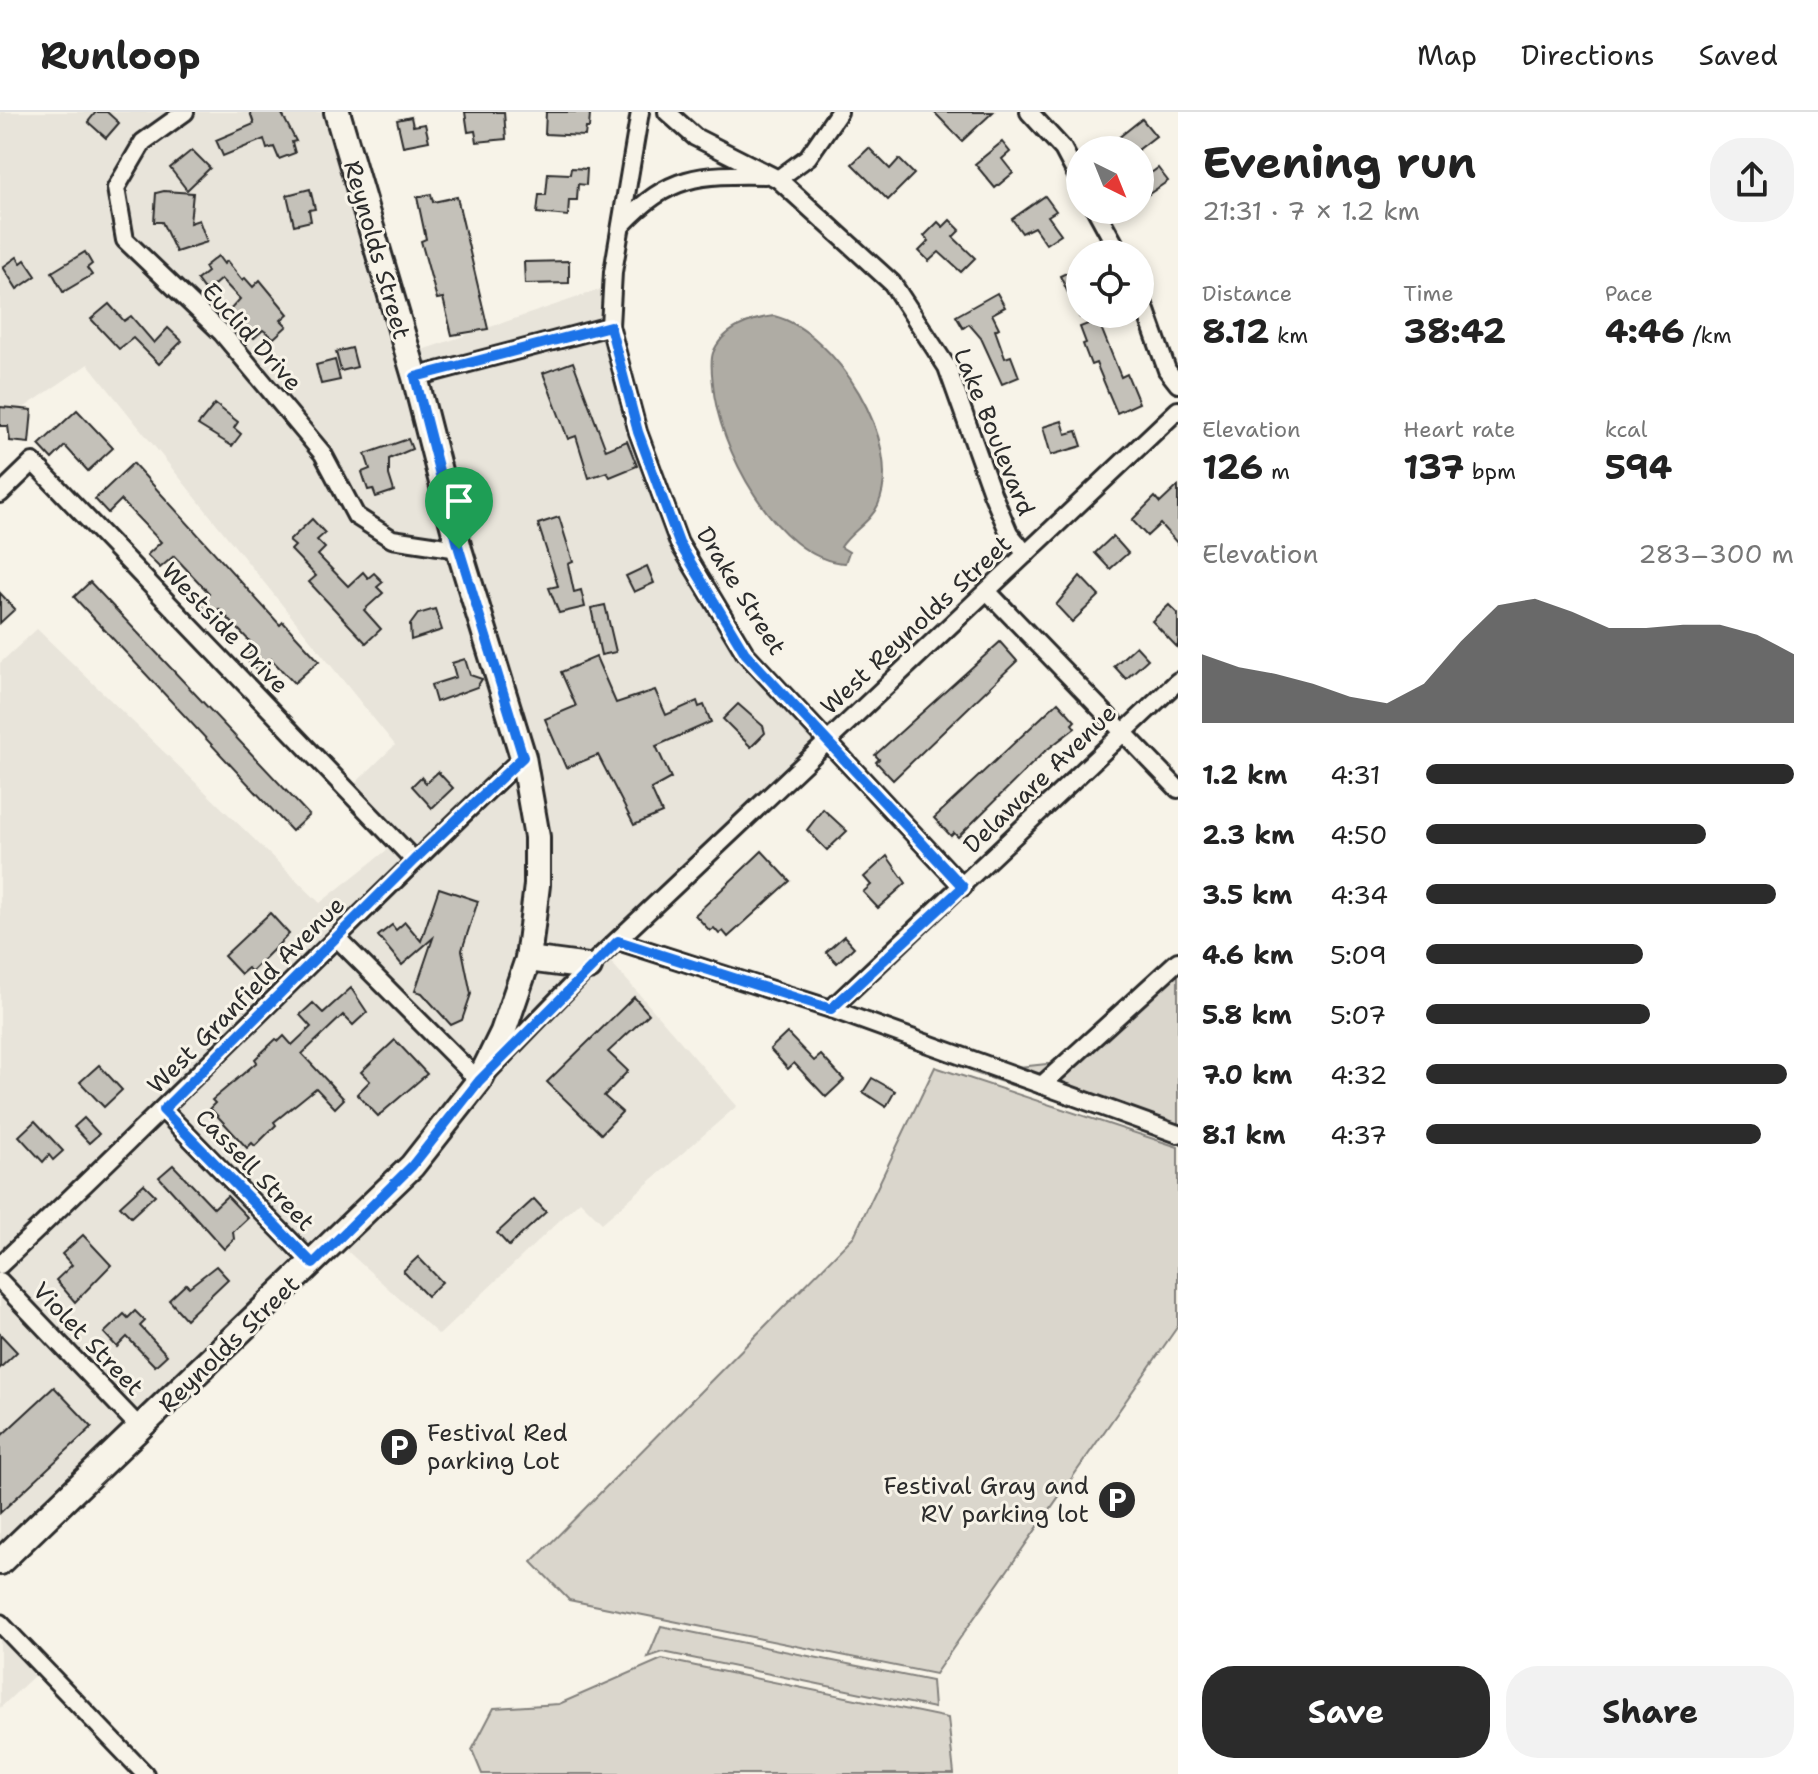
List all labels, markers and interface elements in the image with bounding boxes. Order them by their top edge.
text: Runloop [40,30,201,81]
text: Map [1417,36,1477,74]
text: Directions [1521,36,1655,74]
text: Saved [1699,36,1778,74]
text: Evening run [1202,133,1476,192]
north arrow [1066,136,1154,224]
map controls [1066,136,1154,328]
button: share [1710,138,1794,222]
street label: Reynolds Street [336,157,418,343]
text: 21:31 · 7 × 1.2 km [1202,193,1420,228]
button: locate [1066,240,1154,328]
street label: Euclid Drive [195,276,309,398]
text: Distance [1202,279,1292,308]
text: Time [1403,279,1454,308]
text: Pace [1605,279,1653,308]
text: 8.12 [1202,308,1269,354]
text: 38:42 [1403,308,1506,354]
text: 4:46 [1605,308,1685,354]
text: km [1269,321,1308,350]
text: /km [1685,321,1732,350]
street label: Lake Boulevard [946,344,1042,520]
text: Elevation [1202,415,1300,444]
text: Heart rate [1403,415,1515,444]
text: kcal [1605,415,1647,444]
text: 126 [1202,444,1263,490]
text: 137 [1403,444,1464,490]
text: 594 [1605,444,1672,490]
text: m [1263,457,1290,486]
text: bpm [1464,457,1516,486]
pin [425,467,493,549]
icon: arrive [437,479,481,523]
street label: Drake Street [689,521,793,661]
street label: West Reynolds Street [814,528,1018,722]
text: Elevation [1202,536,1318,571]
text: 283–300 m [1638,536,1794,571]
street label: Westside Drive [154,555,296,701]
street label: Delaware Avenue [956,697,1124,861]
text: 1.2 km [1202,757,1287,792]
text: 4:31 [1330,757,1381,792]
text: 2.3 km [1202,817,1295,852]
text: 4:50 [1330,817,1388,852]
text: 3.5 km [1202,877,1293,912]
text: 4:34 [1330,877,1388,912]
street label: West Granfield Avenue [140,889,352,1101]
text: 4.6 km [1202,937,1293,972]
text: 5:09 [1330,937,1387,972]
text: 5.8 km [1202,997,1292,1032]
text: 5:07 [1330,997,1386,1032]
text: 7.0 km [1202,1057,1292,1092]
text: 4:32 [1330,1057,1388,1092]
street label: Cassell Street [188,1102,322,1238]
text: 8.1 km [1202,1117,1286,1152]
text: 4:37 [1330,1117,1387,1152]
street label: Reynolds Street [151,1268,307,1420]
street label: Violet Street [26,1275,150,1403]
place label: Festival Red parking Lot [427,1417,568,1477]
parking icon: Festival Red parking Lot [378,1426,420,1468]
place label: Festival Gray and RV parking lot [884,1470,1089,1530]
parking icon: Festival Gray and RV parking lot [1096,1479,1138,1521]
button: Save [1202,1666,1490,1758]
button: Share [1506,1666,1794,1758]

